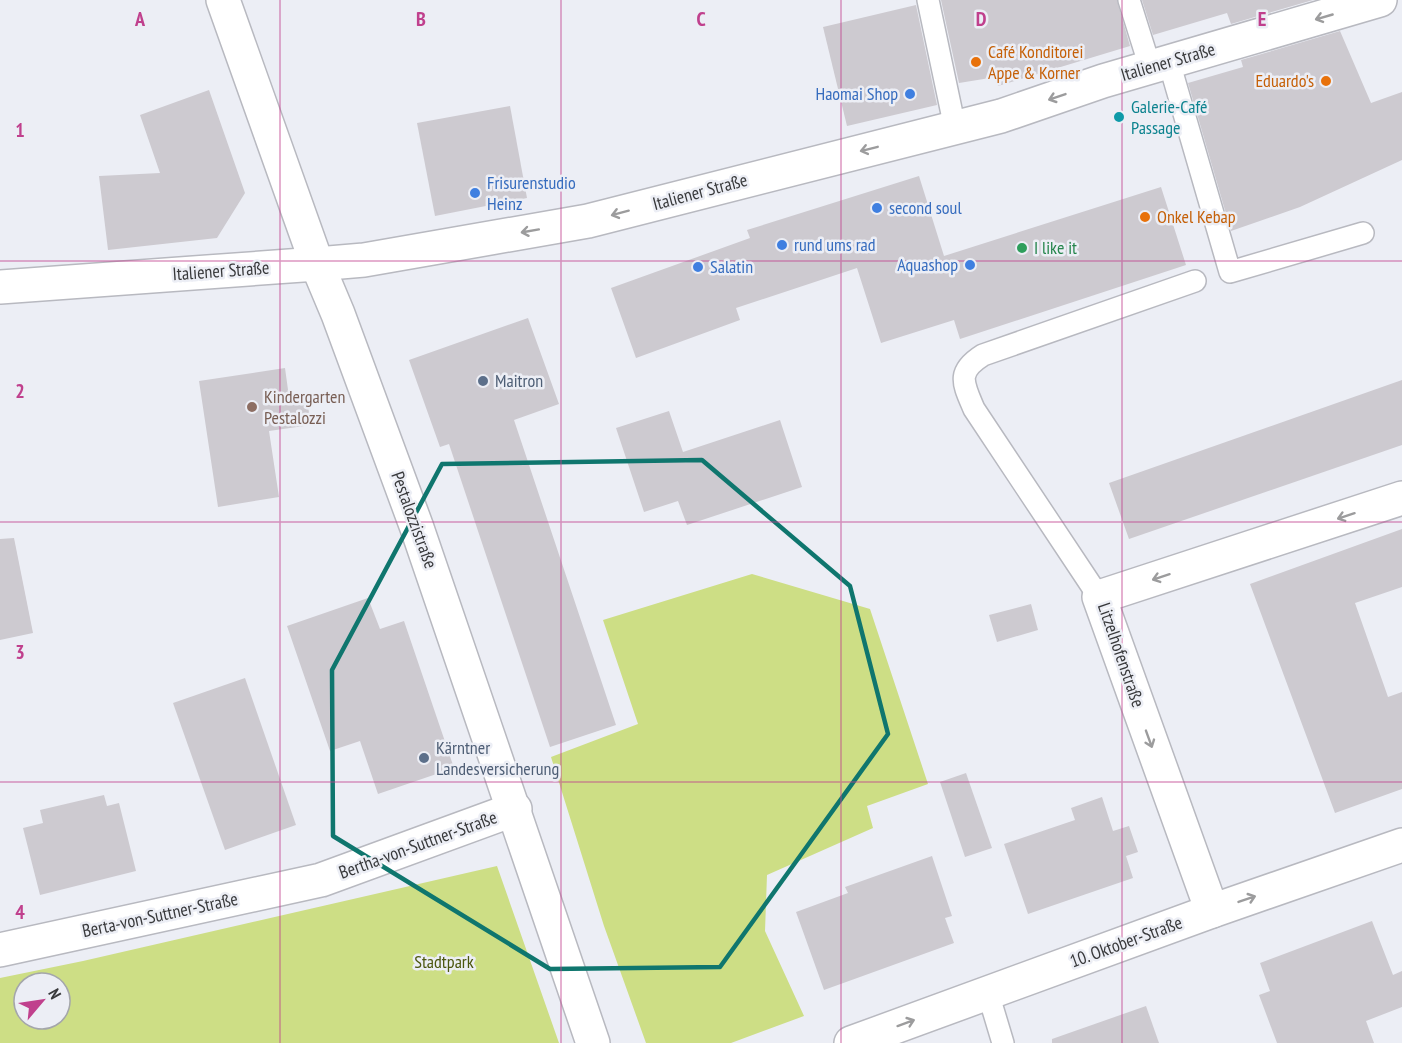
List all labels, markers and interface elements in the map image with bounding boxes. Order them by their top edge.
text: A [134,6,146,32]
text: B [416,6,426,32]
text: C [696,6,706,32]
text: D [976,6,987,32]
text: E [1258,6,1266,32]
one-way arrow [1315,12,1334,23]
street label: Italiener Straße [1118,37,1218,86]
place label: Café Konditorei Appe & Korner [988,40,1083,84]
marker: Café Konditorei Appe & Korner [969,55,983,69]
place label: Eduardo's [1255,69,1314,92]
marker: Eduardo's [1319,74,1333,88]
place label: Haomai Shop [816,82,898,105]
marker: Haomai Shop [903,87,917,101]
one-way arrow [1048,92,1067,103]
place label: Galerie-Café Passage [1131,95,1207,139]
marker: Galerie-Café Passage [1112,110,1126,124]
text: 1 [15,117,25,143]
one-way arrow [860,143,879,155]
street label: Italiener Straße [650,168,750,215]
place label: Frisurenstudio Heinz [487,171,576,215]
marker: Frisurenstudio Heinz [468,186,482,200]
place label: second soul [889,196,962,219]
marker: second soul [870,201,884,215]
place label: Onkel Kebap [1157,205,1236,228]
one-way arrow [610,207,629,219]
marker: Onkel Kebap [1138,210,1152,224]
one-way arrow [521,226,541,237]
place label: rund ums rad [794,233,876,256]
place label: I like it [1034,236,1077,259]
marker: rund ums rad [775,238,789,252]
marker: I like it [1015,241,1029,255]
place label: Aquashop [897,253,958,276]
place label: Salatin [710,255,753,278]
street label: Italiener Straße [172,256,270,285]
marker: Aquashop [963,258,977,272]
marker: Salatin [691,260,705,274]
place label: Maitron [495,369,543,392]
marker: Maitron [476,374,490,388]
text: 2 [15,378,25,404]
place label: Kindergarten Pestalozzi [264,385,345,429]
marker: Kindergarten Pestalozzi [245,400,259,414]
street label: Pestalozzistraße [386,468,443,571]
one-way arrow [1337,511,1356,522]
one-way arrow [1152,572,1171,583]
street label: Litzelhofenstraße [1093,600,1150,710]
text: 3 [15,639,25,665]
one-way arrow [1145,729,1156,747]
place label: Kärntner Landesversicherung [436,736,559,780]
marker: Kärntner Landesversicherung [417,751,431,765]
street label: Bertha-von-Suttner-Straße [336,805,500,884]
street label: Berta-von-Suttner-Straße [80,887,240,942]
one-way arrow [1237,892,1256,903]
text: 4 [15,899,25,925]
street label: 10. Oktober-Straße [1066,911,1185,972]
park label: Stadtpark [414,950,474,973]
north arrow [12,971,72,1031]
text: N [44,985,66,1002]
one-way arrow [896,1016,915,1027]

